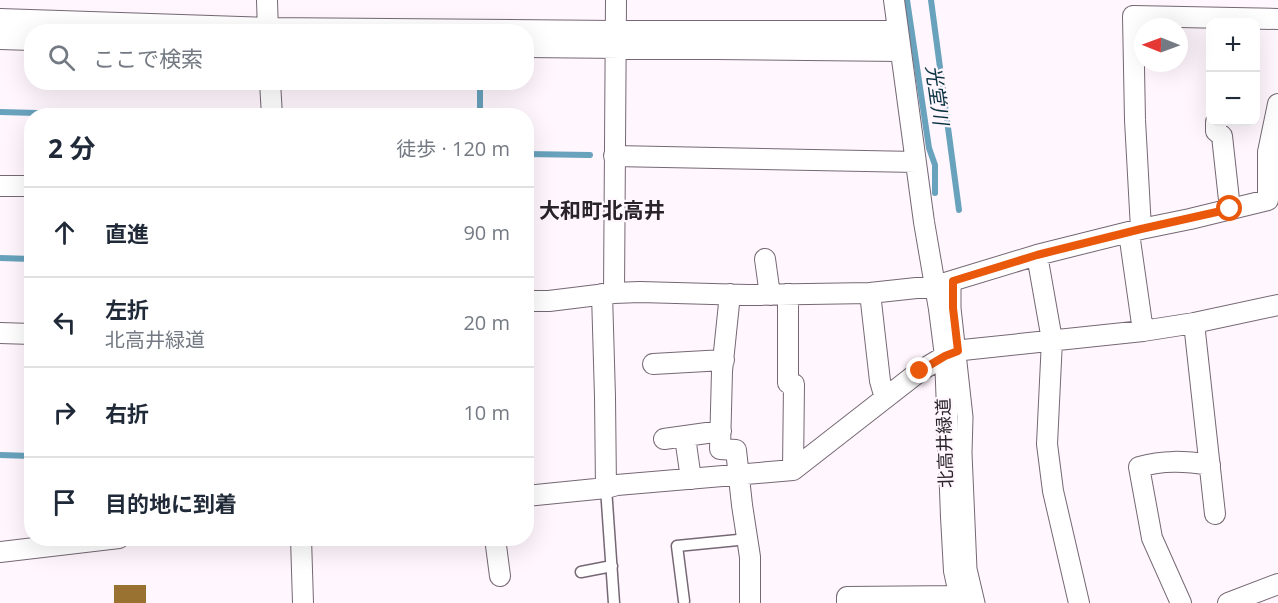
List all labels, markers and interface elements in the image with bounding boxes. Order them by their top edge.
north arrow [1134,18,1188,72]
map controls [1206,18,1260,126]
button: + [1206,18,1260,72]
search box [24,24,534,90]
icon: search [45,41,78,74]
text: ここで検索 [93,43,203,73]
water label: 光堂川 [920,63,955,128]
button: − [1206,72,1260,126]
text: 2 分 [48,130,96,166]
text: 徒歩 · 120 m [396,135,510,162]
route start [1216,195,1242,221]
district label: 大和町北高井 [539,196,665,224]
icon: ahead [48,216,81,249]
text: 直進 [105,218,149,248]
text: 90 m [463,219,510,246]
text: 左折 [105,294,149,324]
icon: left [48,306,81,339]
text: 20 m [463,309,510,336]
text: 北高井緑道 [105,326,205,353]
route end [906,357,932,383]
icon: right [48,396,81,429]
text: 右折 [105,398,149,428]
street label: 北高井緑道 [930,398,958,488]
text: 10 m [463,399,510,426]
icon: arrive [48,486,81,519]
text: 目的地に到着 [105,488,237,518]

